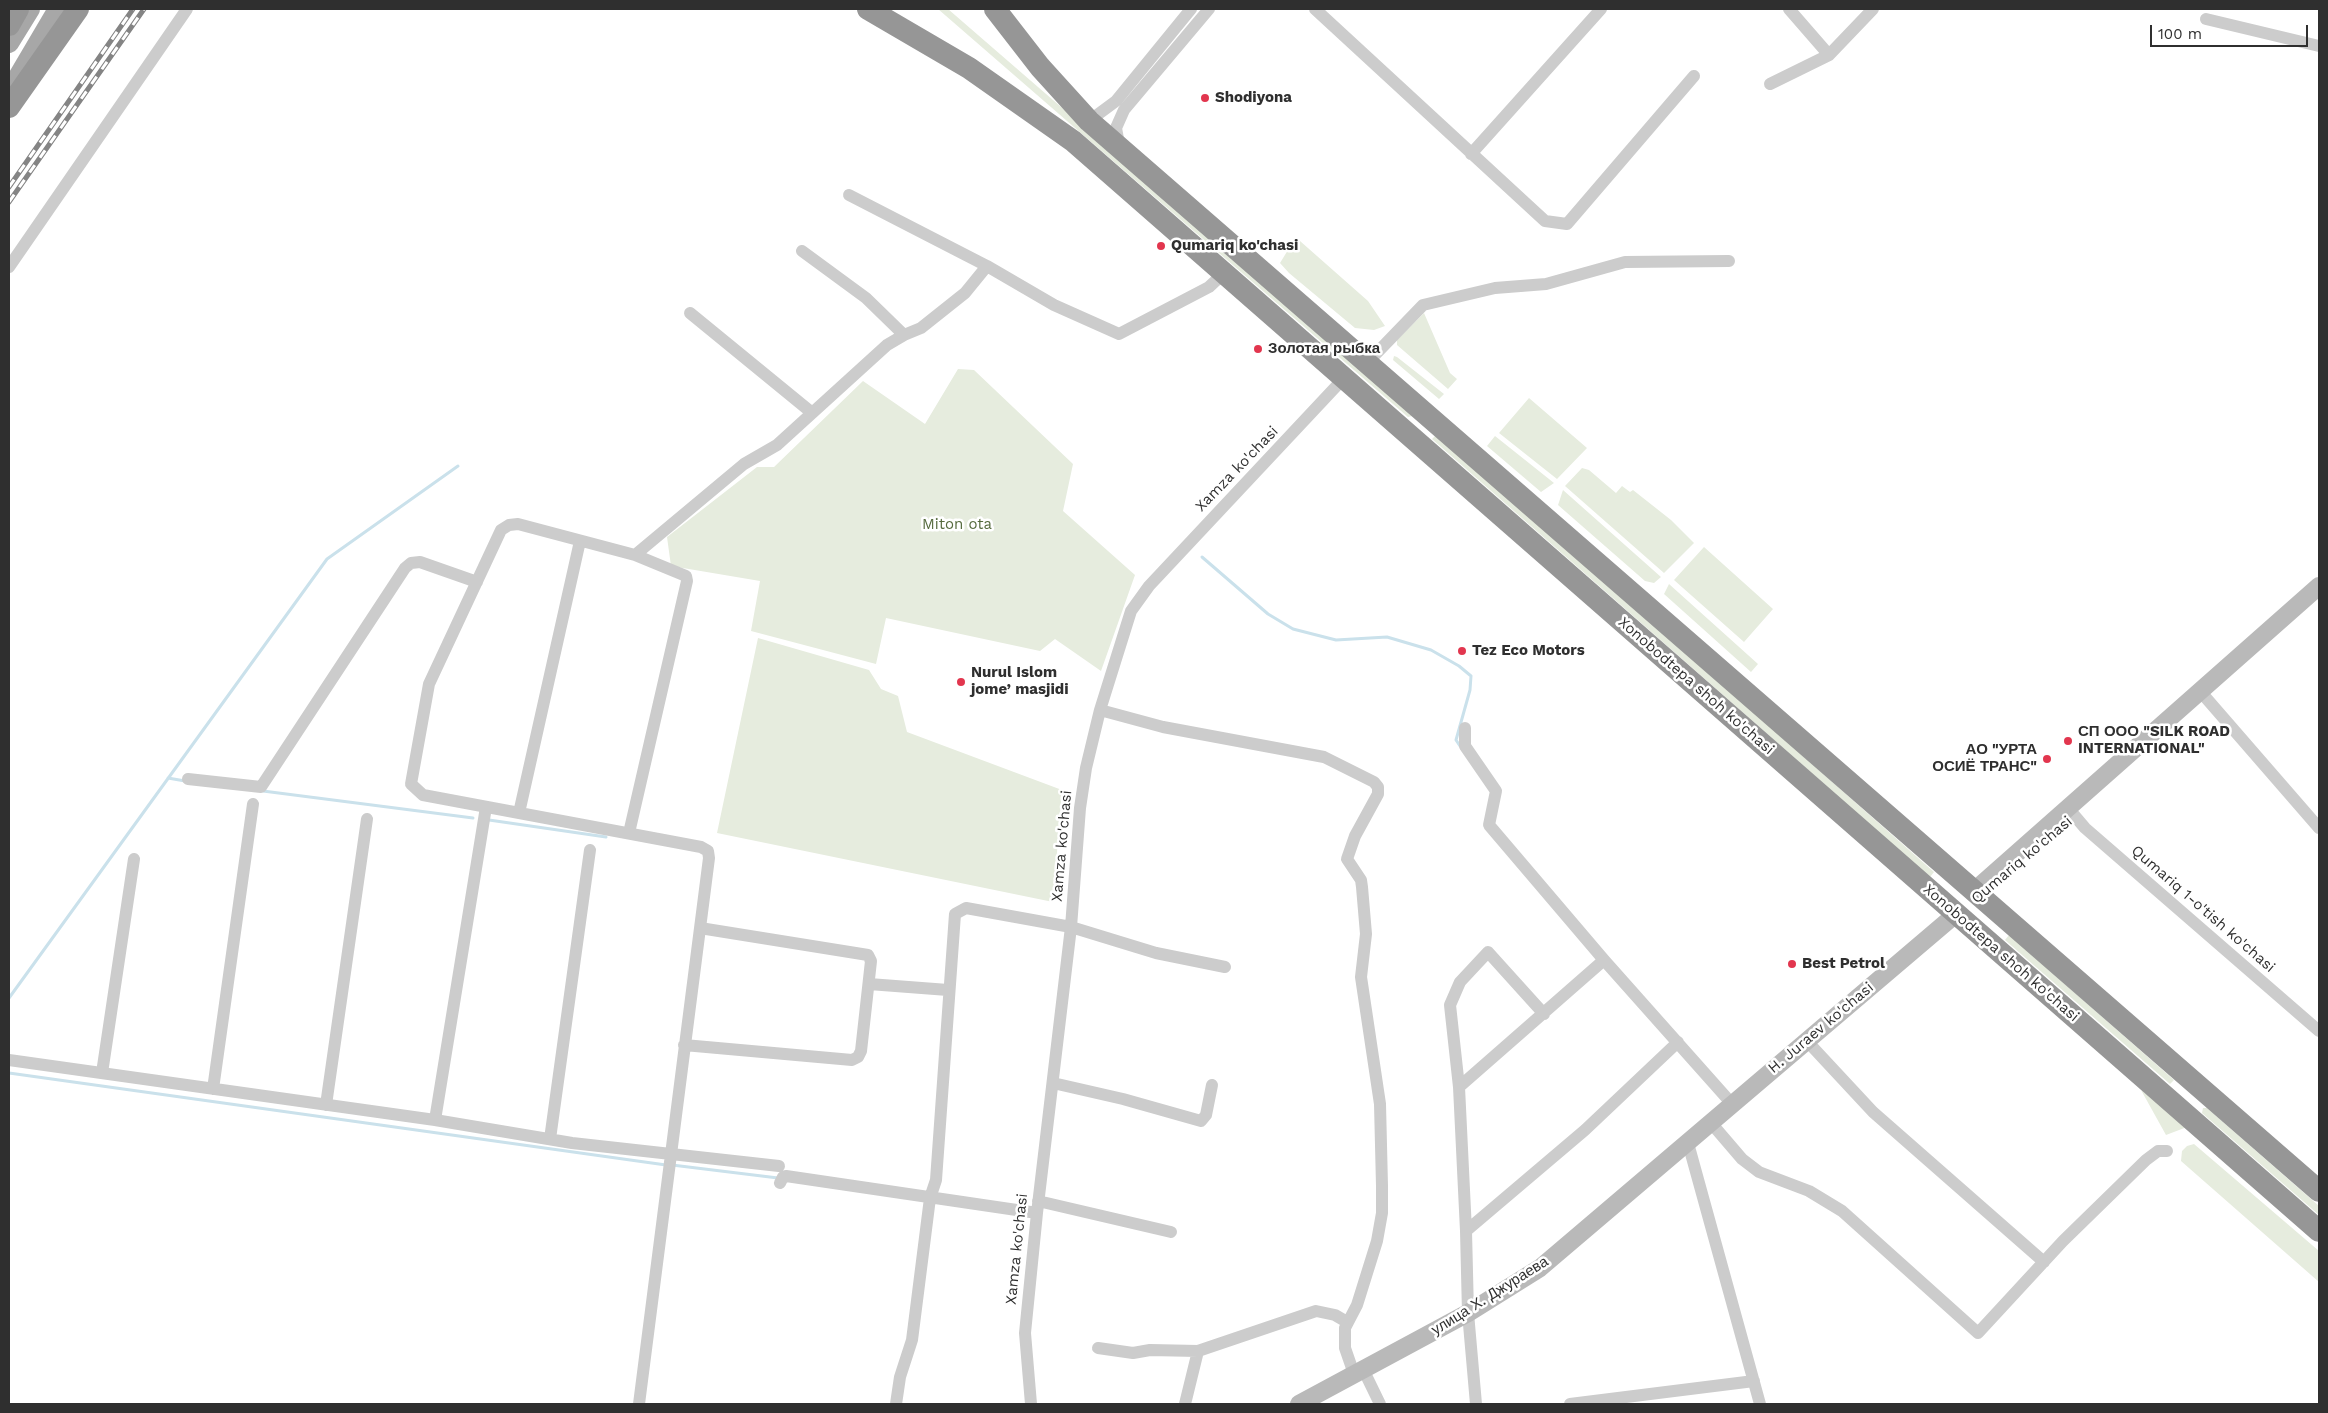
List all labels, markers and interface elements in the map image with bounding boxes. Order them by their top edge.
scale bar [2153,15,2310,47]
text: 100 m [2158,25,2202,43]
place label: Shodiyona [1215,89,1292,107]
marker: Shodiyona [1199,92,1211,104]
place label: Qumariq ko'chasi [1171,237,1298,255]
marker: Qumariq ko'chasi [1155,240,1167,252]
place label: Золотая рыбка [1268,340,1380,358]
marker: Золотая рыбка [1252,343,1264,355]
street label: Xamza ko'chasi [1192,423,1282,515]
park label: Miton ota [922,516,992,534]
street label: Xonobodtepa shoh ko'chasi [1615,613,1777,759]
place label: Tez Eco Motors [1472,642,1585,660]
marker: Tez Eco Motors [1456,645,1468,657]
place label: Nurul Islom jome’ masjidi [971,664,1069,699]
marker: Nurul Islom jome’ masjidi [955,676,967,688]
place label: СП ООО "SILK ROAD INTERNATIONAL" [2078,723,2230,758]
marker: СП ООО "SILK ROAD INTERNATIONAL" [2062,735,2074,747]
place label: АО "УРТА ОСИЁ ТРАНС" [1932,741,2037,776]
marker: АО "УРТА ОСИЁ ТРАНС" [2041,753,2053,765]
street label: Xamza ko'chasi [1048,790,1076,902]
street label: Qumariq ko'chasi [1968,813,2076,907]
street label: Qumariq 1-o'tish ko'chasi [2127,842,2279,976]
street label: Xonobodtepa shoh ko'chasi [1920,880,2082,1026]
place label: Best Petrol [1802,955,1885,973]
marker: Best Petrol [1786,958,1798,970]
street label: H. Juraev ko'chasi [1765,979,1877,1077]
street label: Xamza ko'chasi [1002,1193,1032,1305]
street label: улица Х. Джураева [1428,1253,1552,1339]

